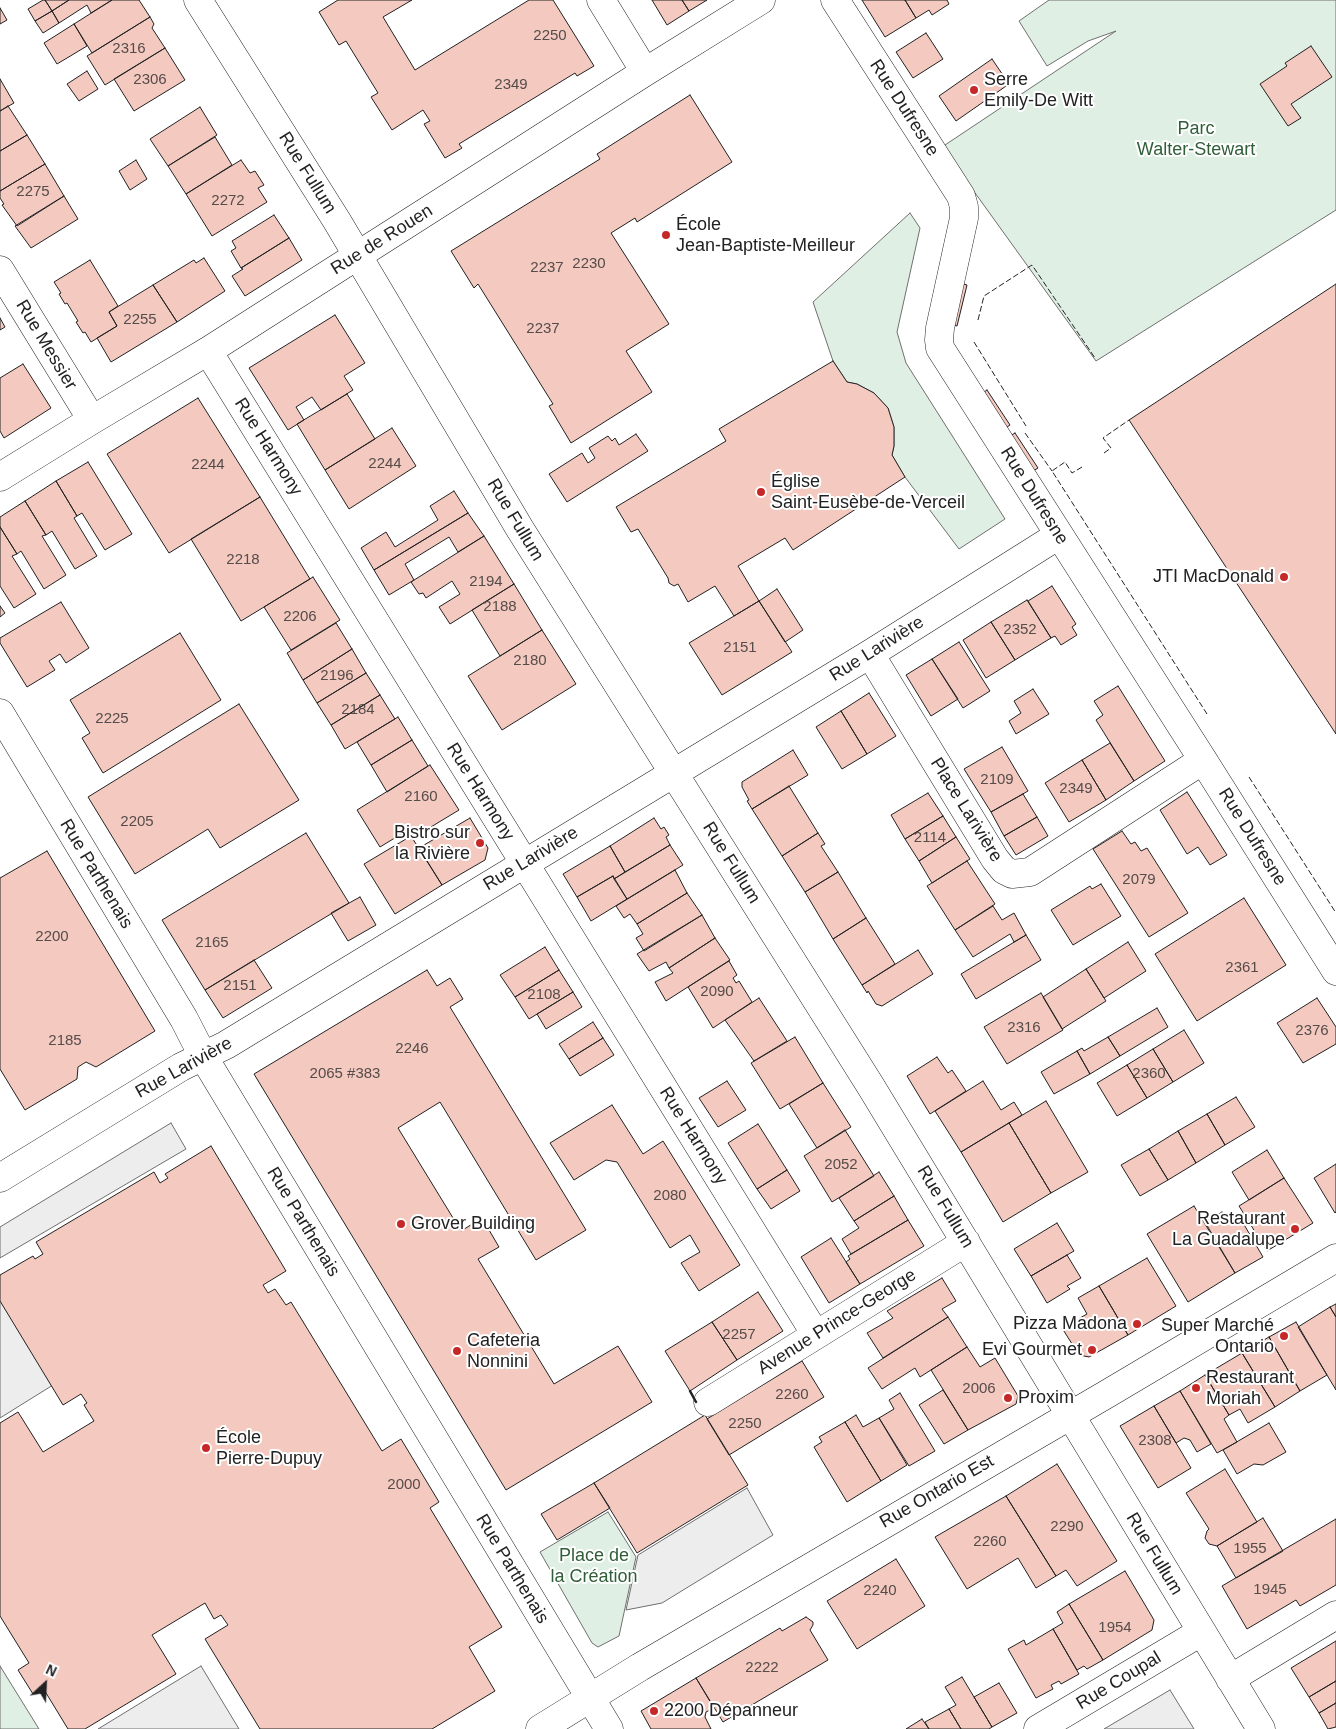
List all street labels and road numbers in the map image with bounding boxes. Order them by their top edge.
street label: Rue Dufresne [865,56,943,160]
street label: Rue Fullum [273,128,341,218]
street label: Rue de Rouen [327,200,437,280]
street label: Rue Messier [11,296,81,394]
street label: Rue Harmony [229,394,307,500]
street label: Rue Dufresne [995,443,1073,549]
street label: Rue Fullum [482,475,548,565]
street label: Rue Larivière [826,611,928,687]
street label: Rue Harmony [441,739,519,845]
street label: Place Larivière [925,754,1007,866]
street label: Rue Dufresne [1213,784,1291,890]
street label: Rue Parthenais [55,815,137,933]
street label: Rue Fullum [697,818,765,908]
street label: Rue Larivière [480,822,582,896]
street label: Rue Larivière [132,1033,236,1103]
street label: Rue Harmony [654,1083,732,1189]
street label: Rue Fullum [912,1162,978,1252]
street label: Rue Parthenais [262,1163,344,1281]
street label: Avenue Prince-George [754,1264,920,1380]
street label: Rue Ontario Est [876,1451,998,1533]
street label: Rue Fullum [1121,1509,1187,1599]
street label: Rue Parthenais [471,1510,553,1628]
street label: Rue Coupal [1073,1647,1165,1715]

